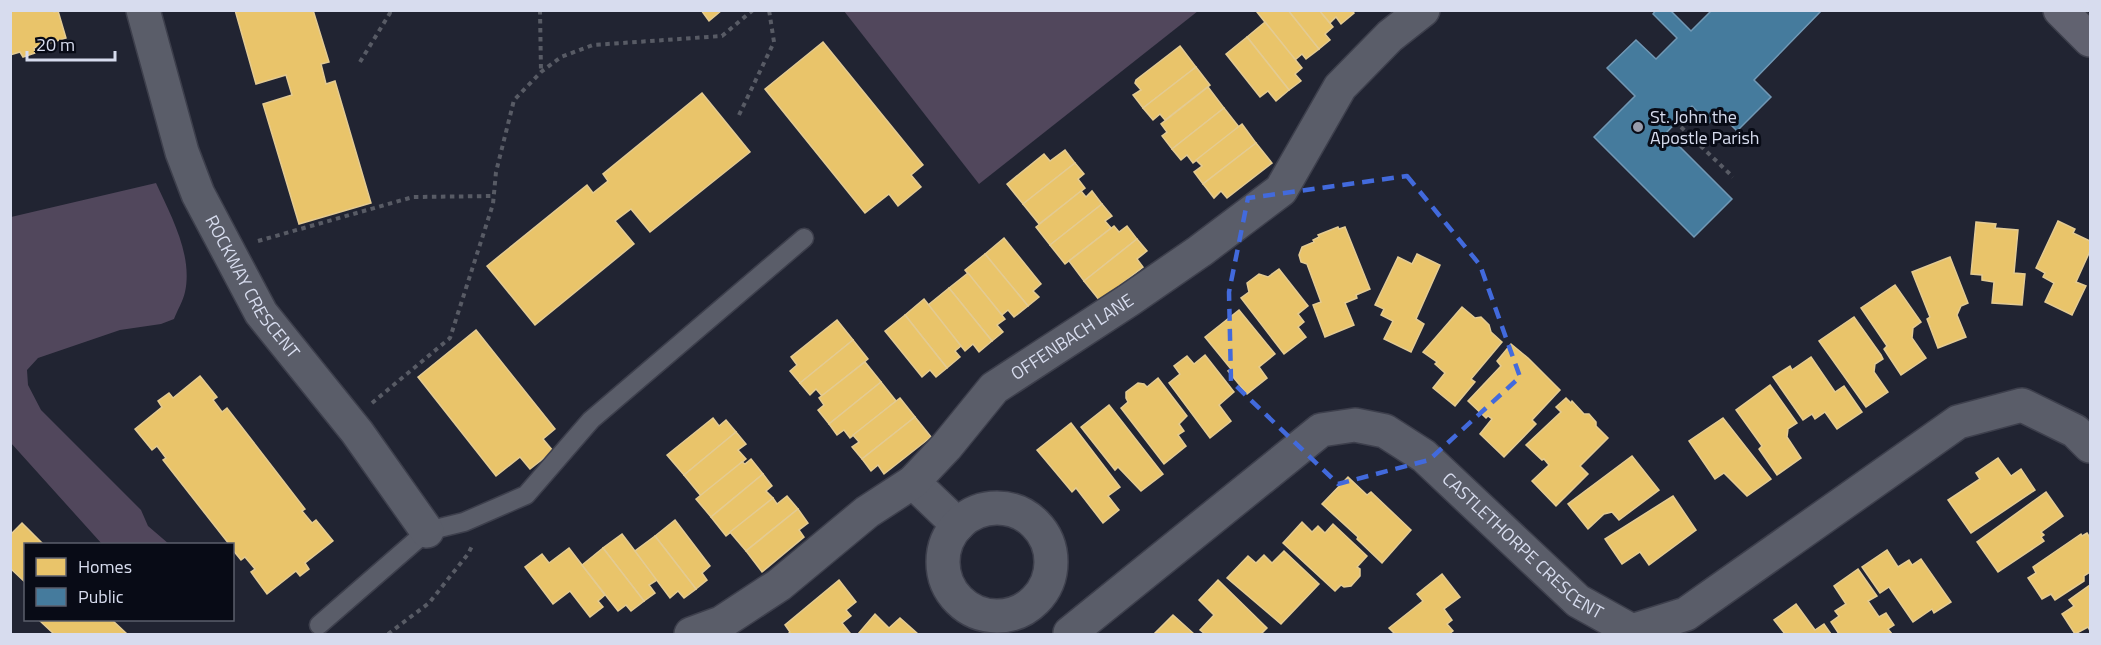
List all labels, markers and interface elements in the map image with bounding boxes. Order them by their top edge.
scale bar [27,24,116,62]
text: 20 m [36,31,75,58]
place label: St. John the Apostle Parish [1650,103,1759,151]
marker: St. John the Apostle Parish [1631,120,1645,134]
street label: ROCKWAY CRESCENT [199,210,307,365]
street label: OFFENBACH LANE [1005,287,1139,387]
street label: CASTLETHORPE CRESCENT [1436,466,1609,626]
legend [24,543,234,621]
text: Homes [78,553,132,580]
text: Public [78,583,124,610]

